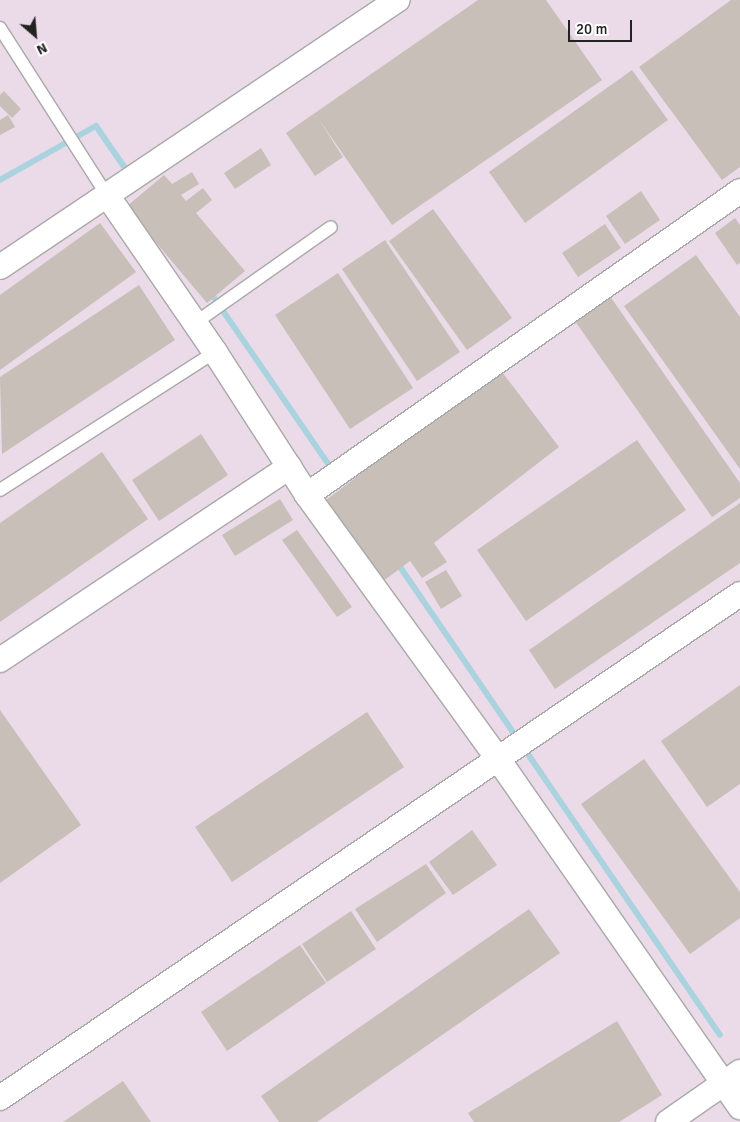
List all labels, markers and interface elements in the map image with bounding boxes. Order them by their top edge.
north arrow [10,10,60,60]
scale bar [570,10,634,42]
text: 20 m [576,20,607,38]
text: N [34,39,50,59]

